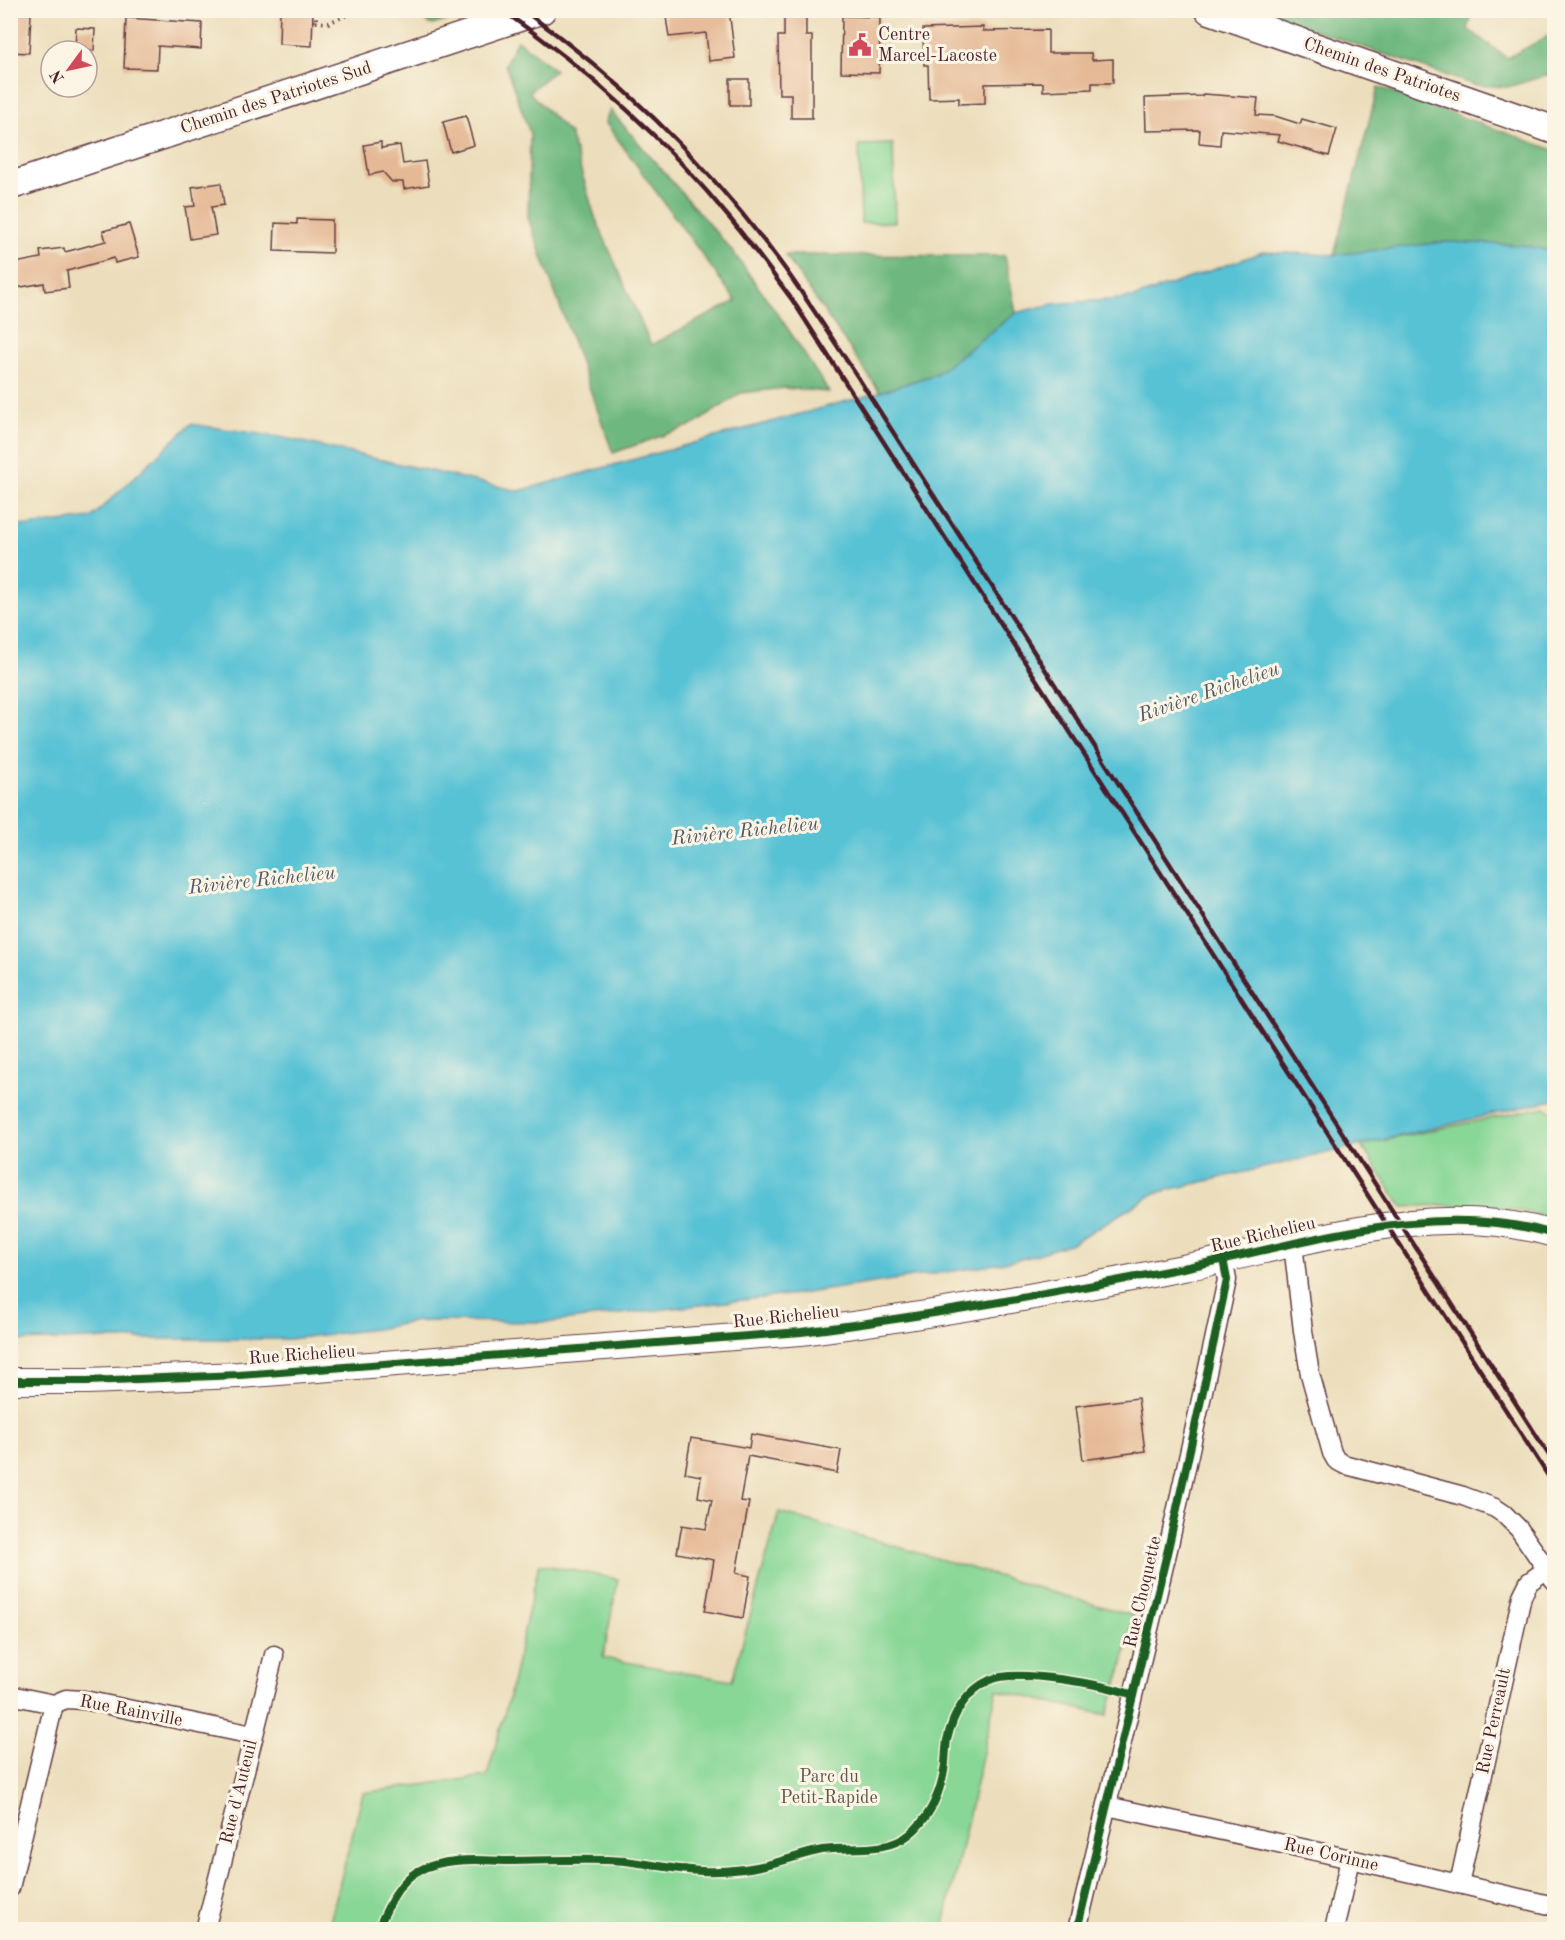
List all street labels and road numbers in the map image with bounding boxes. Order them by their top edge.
street label: Chemin des Patriotes [1301,35,1463,105]
street label: Chemin des Patriotes Sud [178,59,374,137]
street label: Rue Richelieu [1209,1214,1318,1256]
street label: Rue Richelieu [732,1302,841,1332]
street label: Rue Richelieu [248,1342,356,1368]
street label: Rue Choquette [1121,1534,1165,1650]
street label: Rue Perreault [1474,1666,1514,1776]
street label: Rue Rainville [78,1692,184,1730]
street label: Rue d'Auteuil [217,1738,261,1846]
street label: Rue Corinne [1282,1835,1380,1875]

